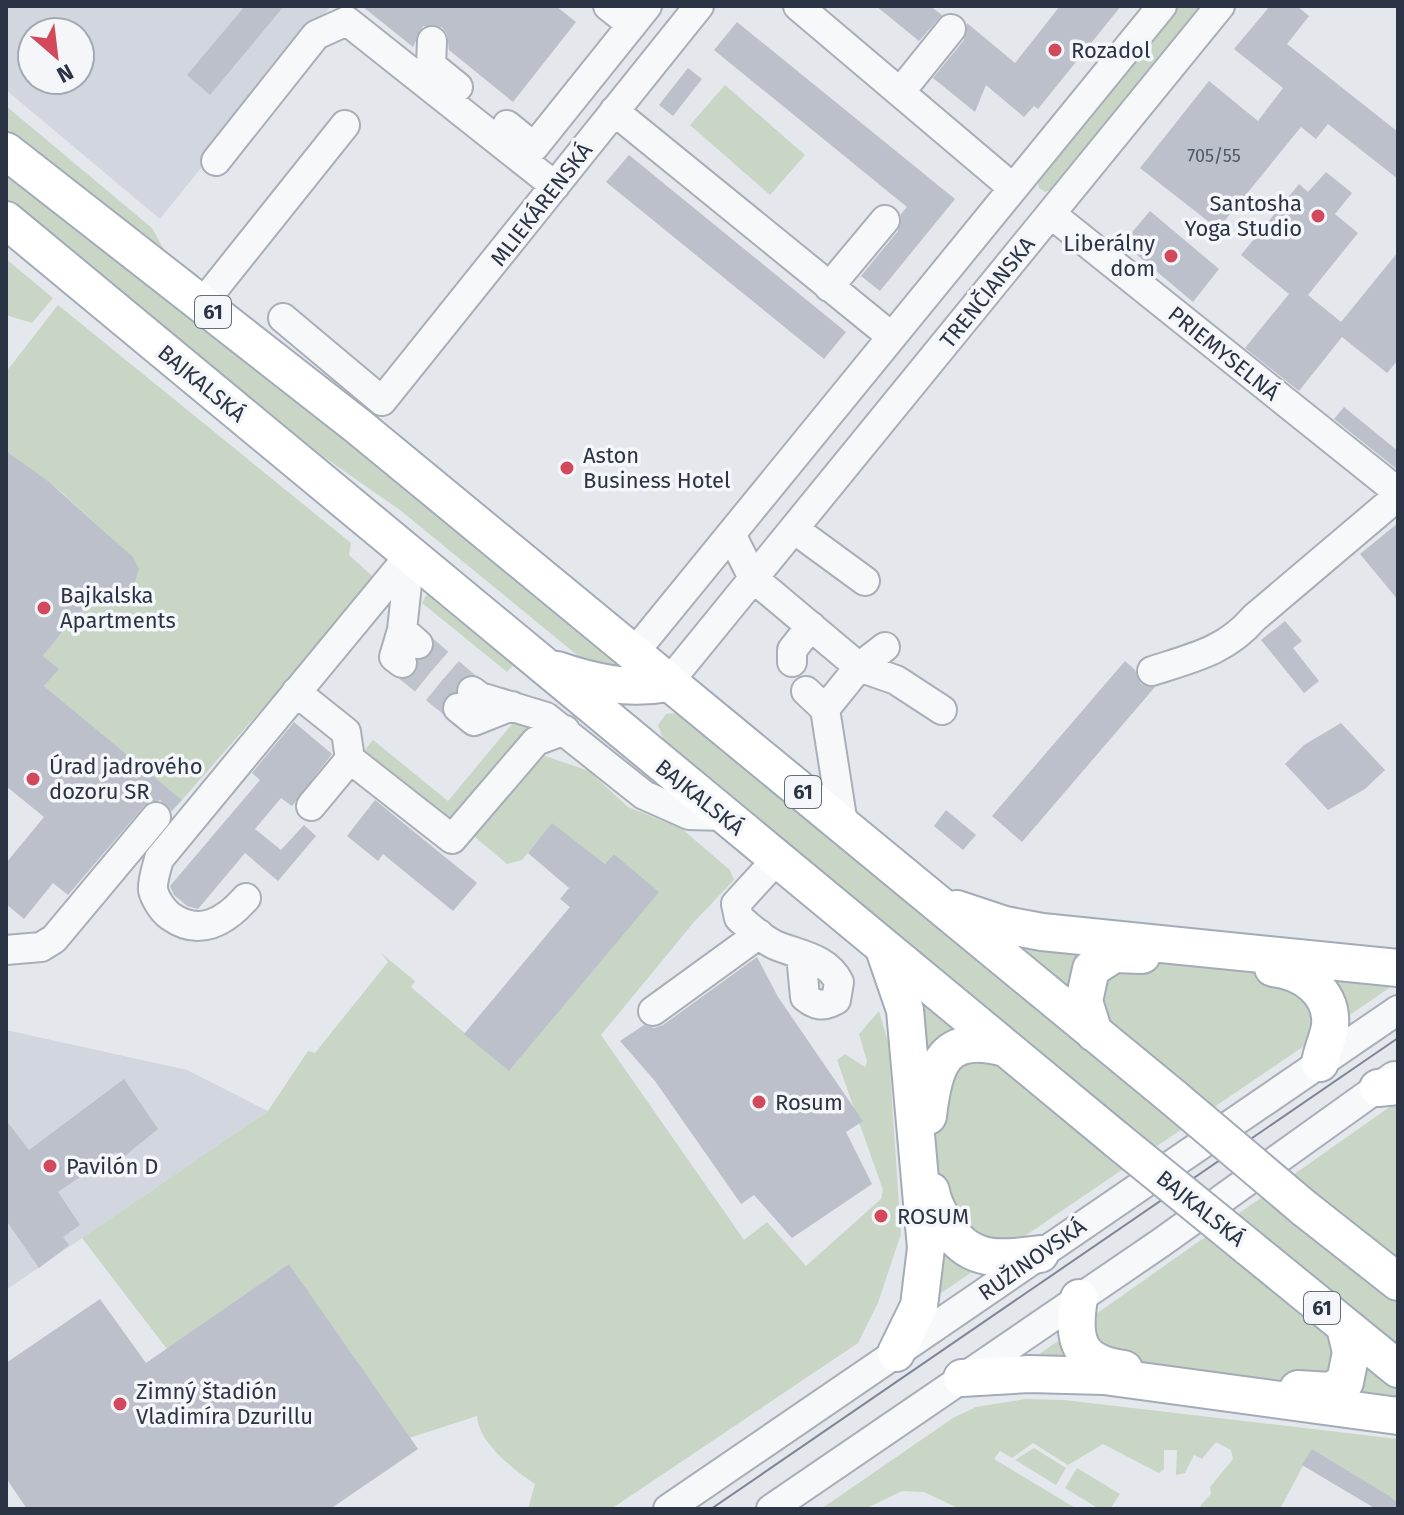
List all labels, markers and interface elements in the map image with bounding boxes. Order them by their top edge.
north arrow [16,16,96,96]
place label: Rozadol [1071,37,1150,64]
marker: Rozadol [1046,41,1064,59]
text: N [52,58,78,89]
street label: MLIEKÁRENSKÁ [485,137,598,272]
house number: 705/55 [1187,145,1241,167]
place label: Santosha Yoga Studio [1185,190,1302,242]
marker: Santosha Yoga Studio [1309,207,1327,225]
place label: Liberálny dom [1063,230,1155,282]
street label: TRENČIANSKA [934,231,1041,353]
marker: Liberálny dom [1162,247,1180,265]
road number: 61 [195,296,231,328]
street label: PRIEMYSELNÁ [1163,300,1285,407]
street label: BAJKALSKÁ [152,339,251,428]
place label: Aston Business Hotel [583,442,731,494]
marker: Aston Business Hotel [558,459,576,477]
place label: Bajkalska Apartments [60,582,176,634]
marker: Bajkalska Apartments [35,599,53,617]
place label: Úrad jadrového dozoru SR [49,753,203,805]
street label: BAJKALSKÁ [650,753,750,842]
marker: Úrad jadrového dozoru SR [24,770,42,788]
road number: 61 [785,776,821,808]
place label: Rosum [775,1089,843,1116]
marker: Rosum [750,1093,768,1111]
place label: Pavilón D [66,1153,158,1180]
marker: Pavilón D [41,1157,59,1175]
street label: BAJKALSKÁ [1151,1164,1251,1253]
place label: ROSUM [897,1203,969,1230]
marker: ROSUM [872,1207,890,1225]
street label: RUŽINOVSKÁ [973,1212,1092,1306]
road number: 61 [1304,1292,1340,1324]
place label: Zimný štadión Vladimíra Dzurillu [136,1378,313,1430]
marker: Zimný štadión Vladimíra Dzurillu [111,1395,129,1413]

